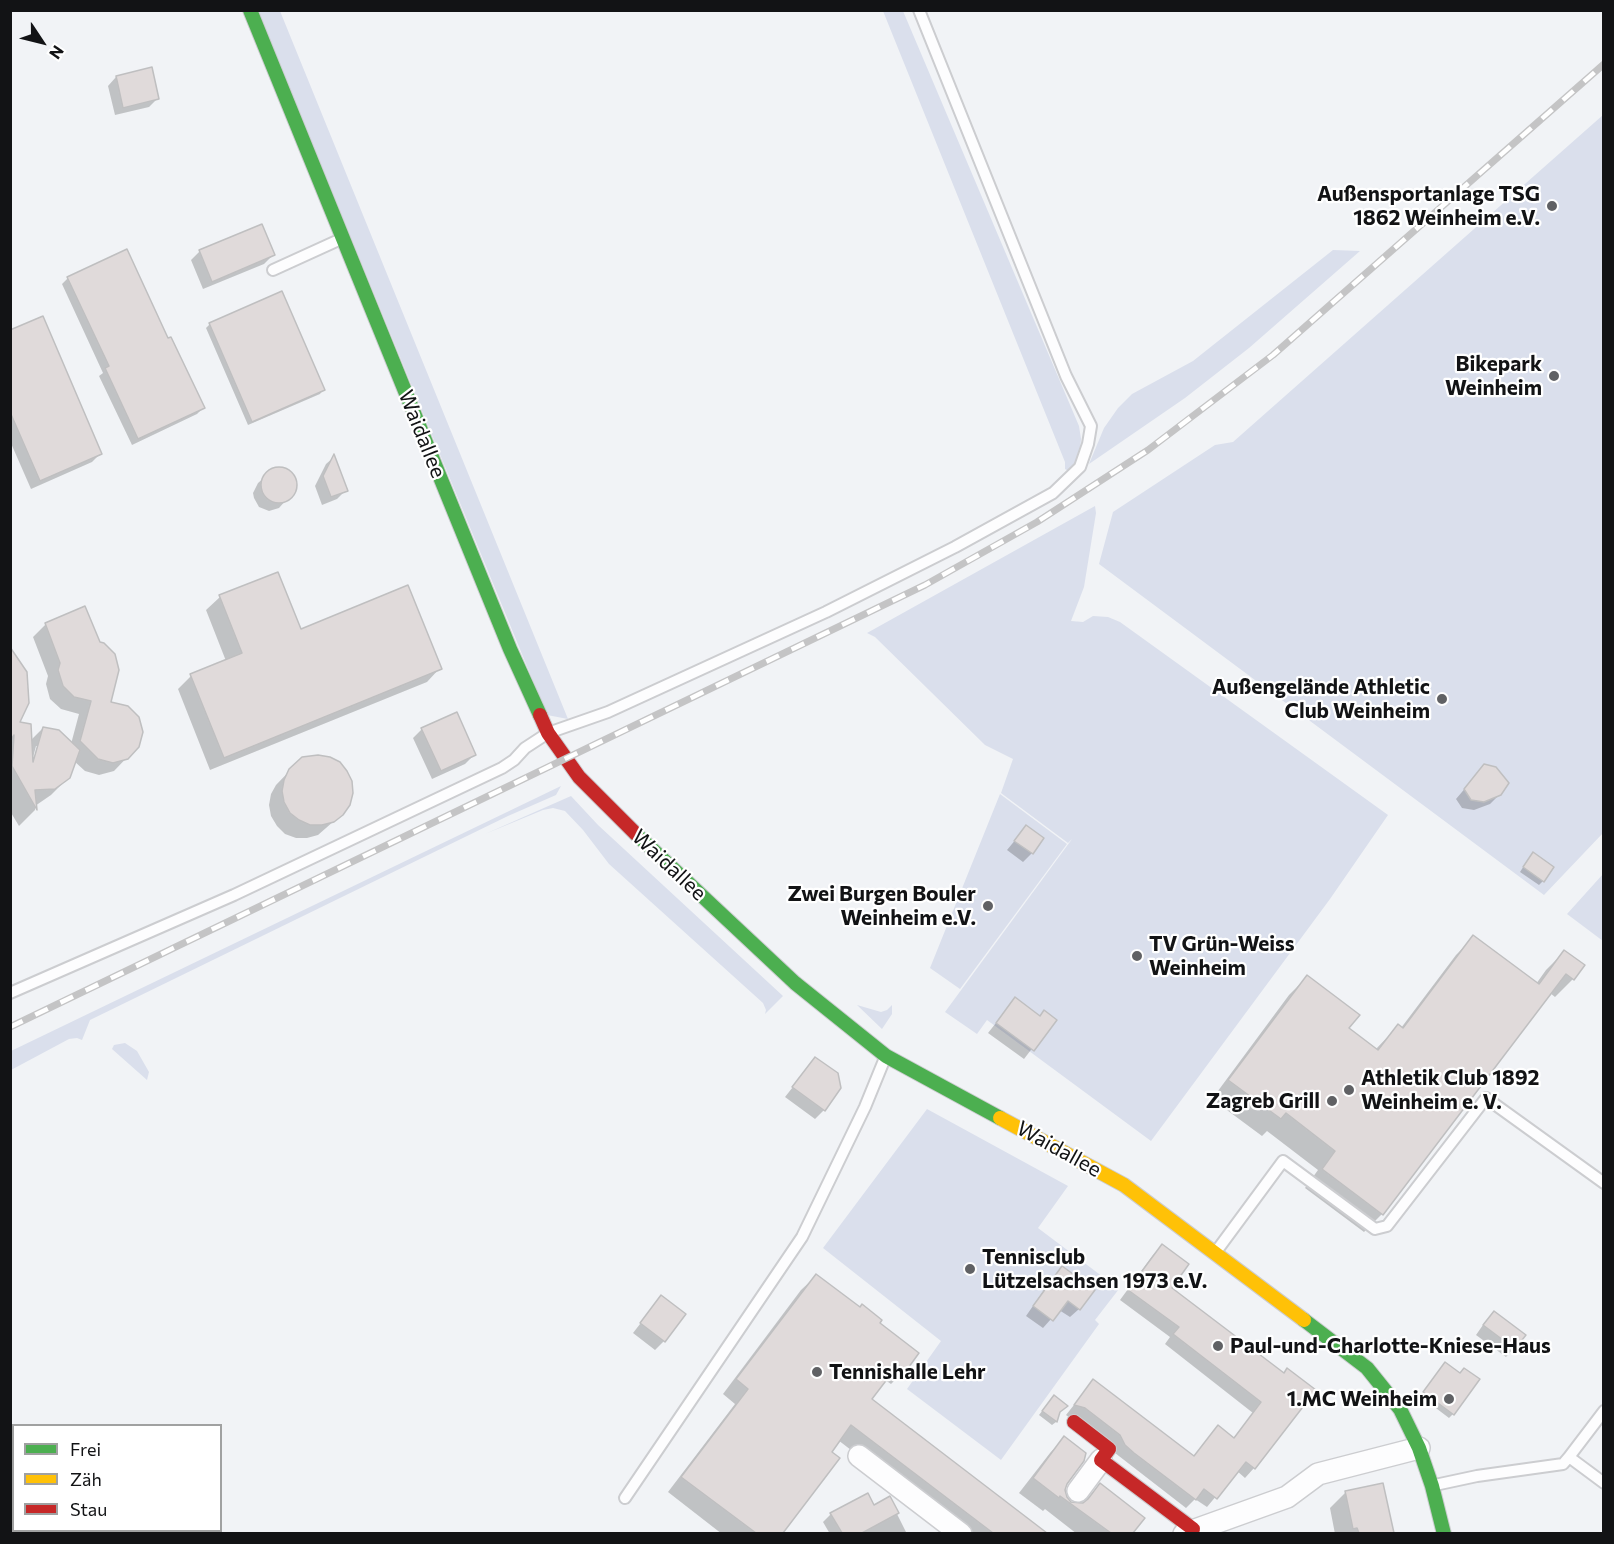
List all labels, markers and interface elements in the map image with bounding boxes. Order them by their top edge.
north arrow [12,12,72,72]
text: N [46,42,68,63]
place label: Außensportanlage TSG 1862 Weinheim e.V. [1317,181,1540,231]
marker: Außensportanlage TSG 1862 Weinheim e.V. [1545,199,1559,213]
place label: Bikepark Weinheim [1445,351,1542,401]
marker: Bikepark Weinheim [1547,369,1561,383]
street label: Waidallee [393,386,451,482]
place label: Außengelände Athletic Club Weinheim [1212,674,1430,724]
marker: Außengelände Athletic Club Weinheim [1435,692,1449,706]
street label: Waidallee [627,824,711,906]
place label: Zwei Burgen Bouler Weinheim e.V. [788,881,976,931]
marker: Zwei Burgen Bouler Weinheim e.V. [981,899,995,913]
place label: TV Grün-Weiss Weinheim [1149,931,1295,981]
marker: TV Grün-Weiss Weinheim [1130,949,1144,963]
place label: Athletik Club 1892 Weinheim e. V. [1361,1065,1540,1115]
marker: Athletik Club 1892 Weinheim e. V. [1342,1083,1356,1097]
place label: Zagreb Grill [1206,1088,1320,1114]
marker: Zagreb Grill [1325,1094,1339,1108]
street label: Waidallee [1012,1116,1106,1182]
place label: Tennisclub Lützelsachsen 1973 e.V. [982,1244,1207,1294]
marker: Tennisclub Lützelsachsen 1973 e.V. [963,1262,977,1276]
place label: Paul-und-Charlotte-Kniese-Haus [1230,1333,1551,1359]
marker: Paul-und-Charlotte-Kniese-Haus [1211,1339,1225,1353]
place label: Tennishalle Lehr [829,1359,986,1385]
marker: Tennishalle Lehr [810,1365,824,1379]
place label: 1.MC Weinheim [1287,1386,1437,1412]
marker: 1.MC Weinheim [1442,1392,1456,1406]
legend [12,1424,222,1532]
text: Frei [70,1438,101,1460]
text: Zäh [70,1468,102,1490]
text: Stau [70,1498,107,1520]

